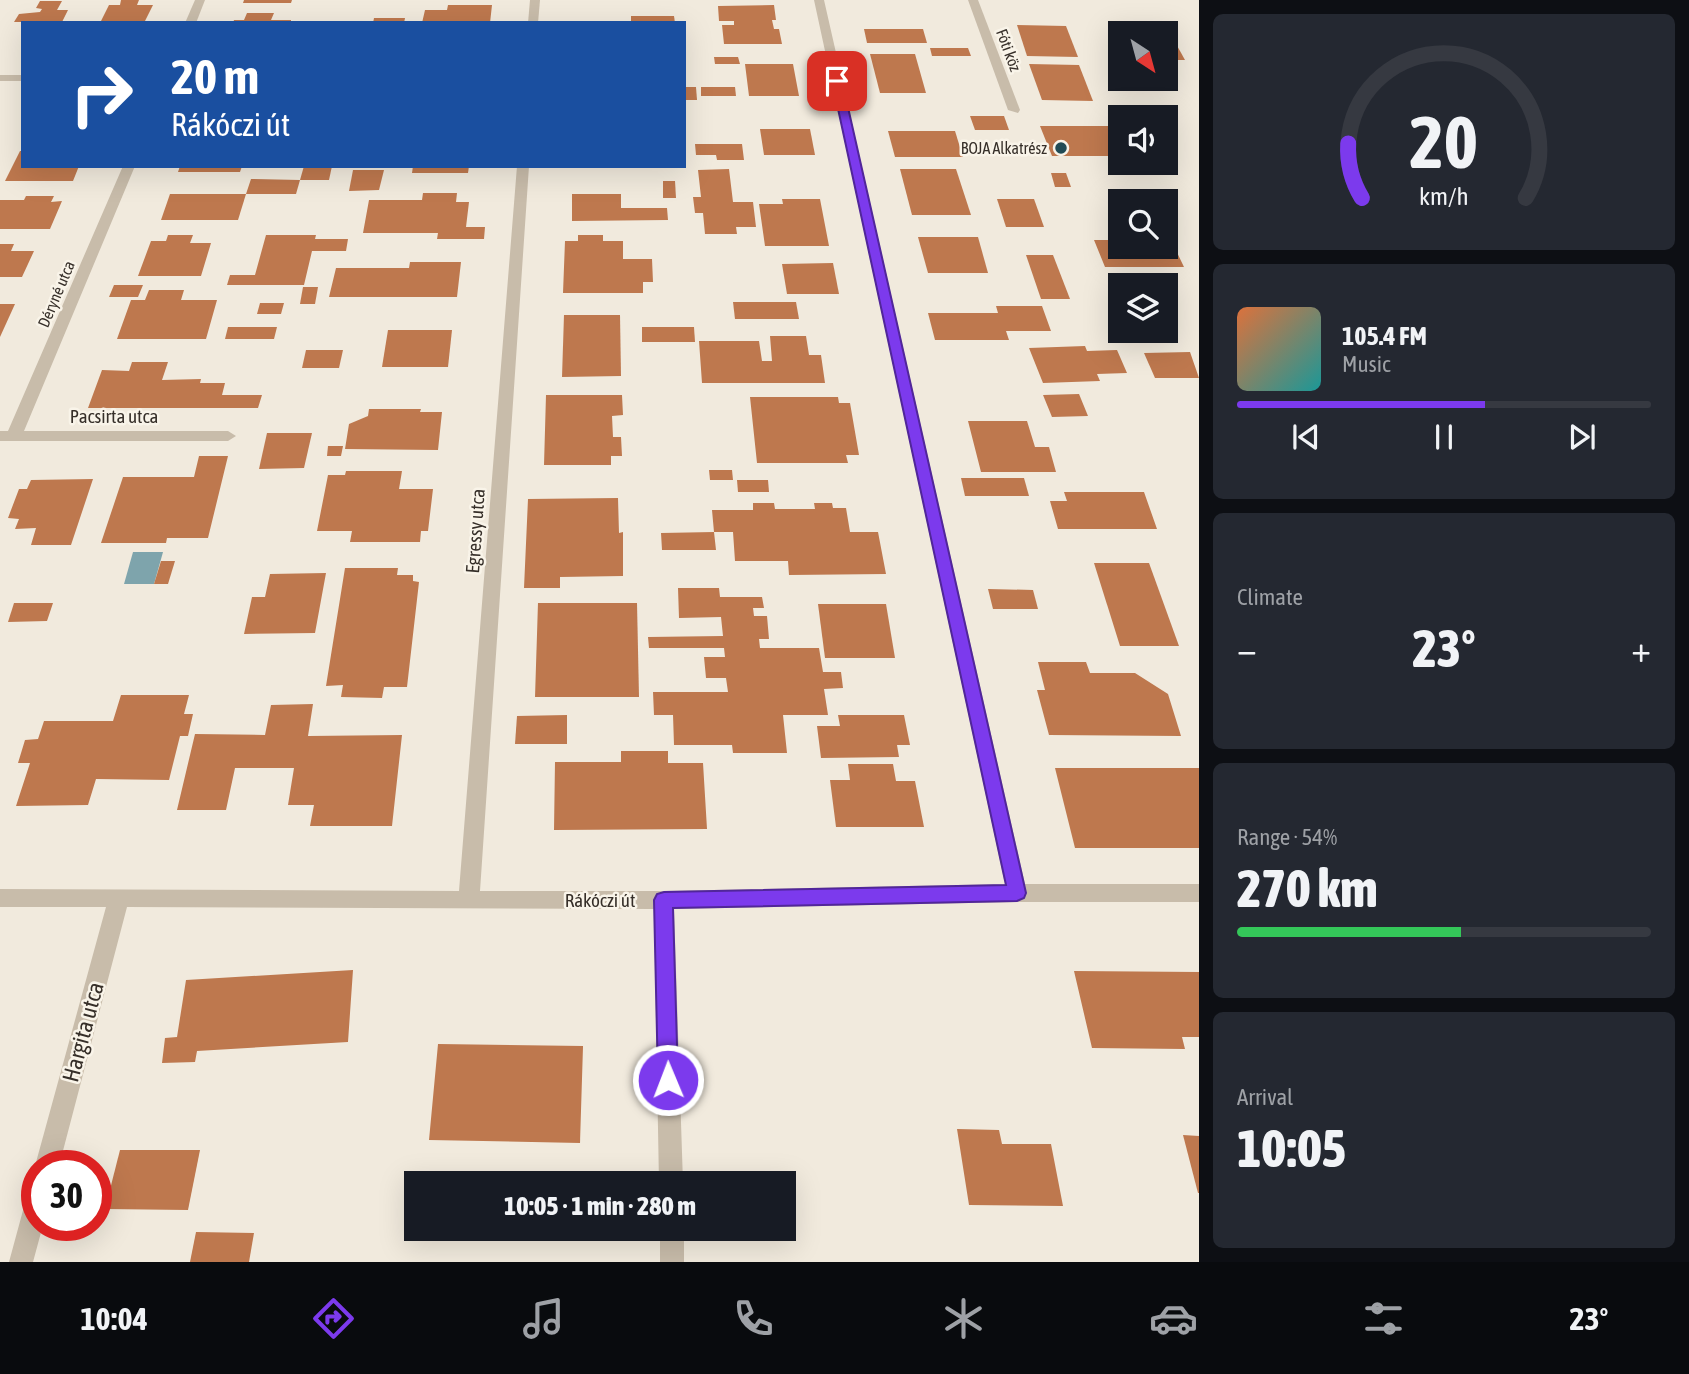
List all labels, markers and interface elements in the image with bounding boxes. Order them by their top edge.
north arrow [1108,21,1178,91]
map controls [1108,21,1178,343]
street label: Fóti köz [993,26,1025,74]
text: 20 m [171,48,259,104]
icon: right [56,49,147,140]
pin [807,51,867,111]
icon: arrive [818,62,856,100]
text: 20 [1410,100,1478,183]
button: sound [1108,105,1178,175]
text: Rákóczi út [171,106,290,143]
place label: BOJA Alkatrész [961,139,1047,157]
marker: BOJA Alkatrész [1053,140,1069,156]
text: km/h [1419,182,1469,210]
button: search [1108,189,1178,259]
street label: Déryné utca [34,258,79,330]
button: layers [1108,273,1178,343]
text: 105.4 FM [1342,321,1427,351]
text: Music [1342,351,1390,377]
street label: Pacsirta utca [70,405,158,427]
icon: previous [1287,418,1325,456]
icon: pause [1425,418,1463,456]
icon: next [1563,418,1601,456]
street label: Egressy utca [461,488,489,574]
text: Climate [1237,584,1303,610]
text: 23° [1412,618,1476,678]
text: − [1237,627,1257,670]
text: + [1631,627,1651,670]
text: Range · 54% [1237,824,1337,850]
text: 270 km [1237,858,1378,918]
street label: Rákóczi út [565,889,635,911]
street label: Hargita utca [57,979,109,1085]
position arrow [631,1043,705,1117]
text: Arrival [1237,1084,1293,1110]
text: 10:05 [1237,1118,1346,1178]
speed limit sign: 30 [21,1150,112,1241]
text: 10:05 · 1 min · 280 m [504,1191,696,1221]
icon: directions [309,1294,358,1343]
icon: music [519,1294,568,1343]
icon: phone [729,1294,778,1343]
icon: climate [939,1294,988,1343]
icon: car [1149,1294,1198,1343]
icon: filters [1359,1294,1408,1343]
text: 10:04 [81,1300,148,1337]
text: 23° [1569,1300,1608,1337]

